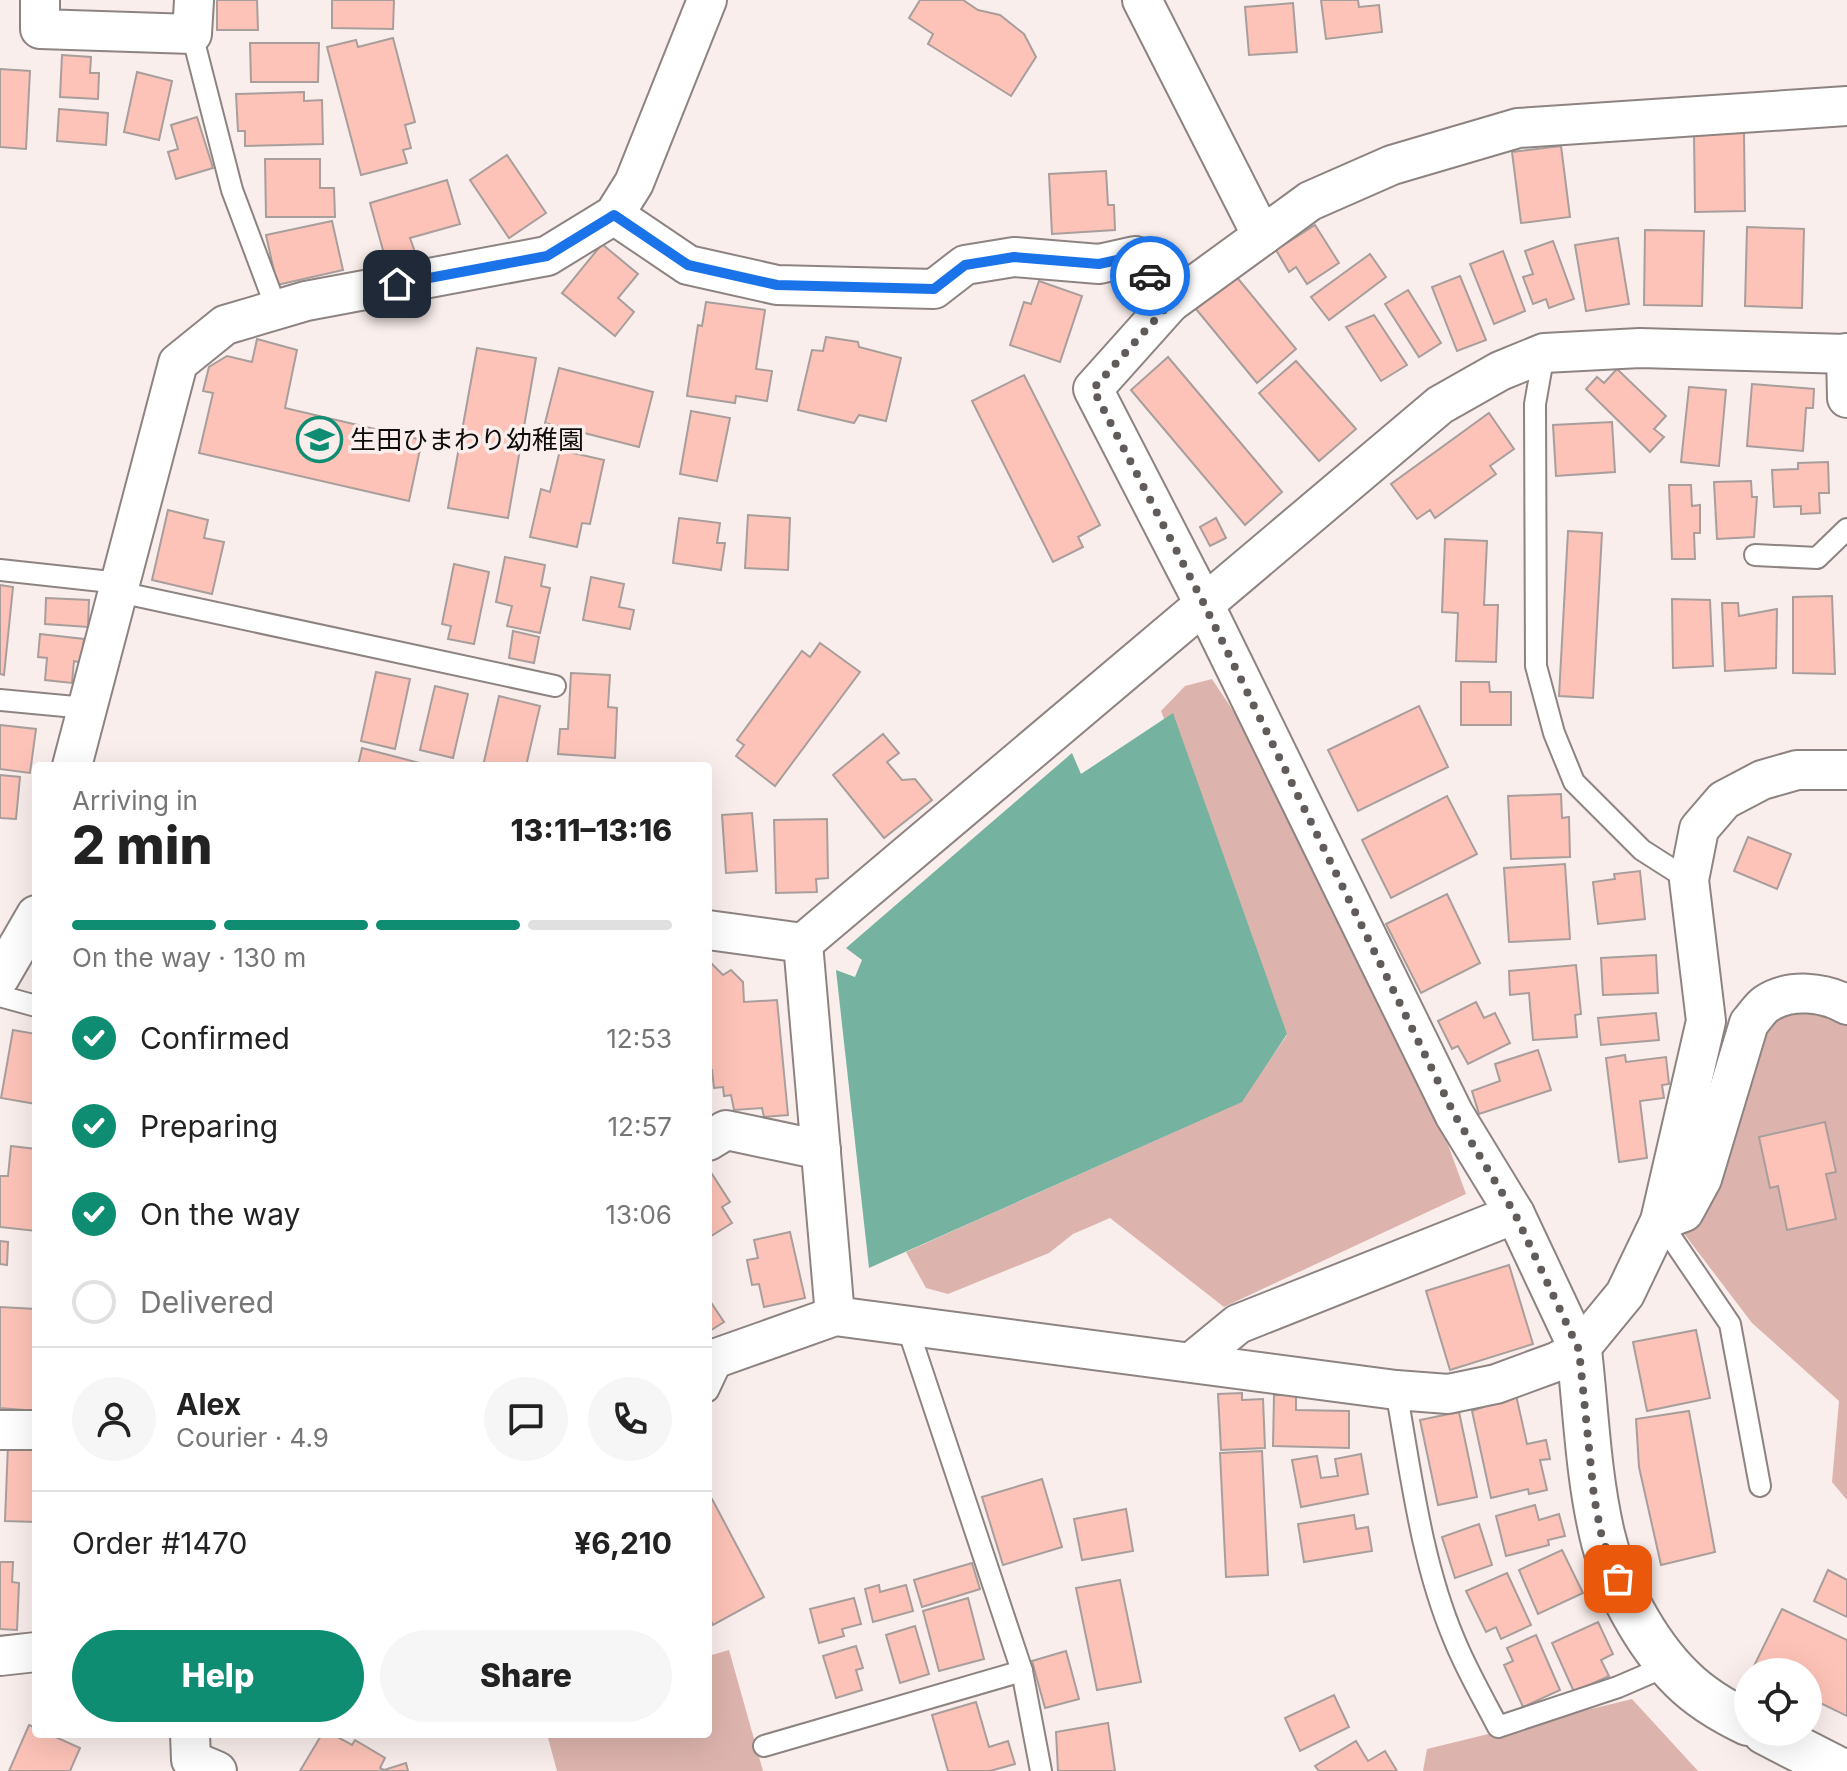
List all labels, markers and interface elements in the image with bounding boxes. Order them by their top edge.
courier [1110,236,1190,316]
pin [363,250,431,318]
icon: car [1128,254,1172,298]
icon: home [375,262,419,306]
school or university icon: 生田ひまわり幼稚園 [295,415,343,463]
place label: 生田ひまわり幼稚園 [350,424,584,455]
text: Arriving in [72,785,198,816]
text: 13:11–13:16 [510,812,672,848]
text: 2 min [72,814,213,877]
text: On the way · 130 m [72,942,306,973]
icon: check [72,1016,116,1060]
text: Confirmed [140,1020,290,1056]
text: 12:53 [606,1023,672,1054]
icon: check [72,1104,116,1148]
text: Preparing [140,1108,278,1144]
text: 12:57 [608,1111,672,1142]
icon: check [72,1192,116,1236]
text: On the way [140,1196,300,1232]
text: 13:06 [605,1199,672,1230]
text: Delivered [140,1284,274,1320]
button: person [72,1377,156,1461]
button: chat [484,1377,568,1461]
button: phone [588,1377,672,1461]
text: Alex [176,1386,241,1422]
text: Courier · 4.9 [176,1422,329,1453]
text: Order #1470 [72,1525,247,1561]
text: ¥6,210 [574,1525,672,1561]
pin [1584,1545,1652,1613]
icon: bag [1596,1557,1640,1601]
button: Help [72,1630,364,1722]
button: Share [380,1630,672,1722]
map controls [1734,1658,1822,1746]
button: locate [1734,1658,1822,1746]

